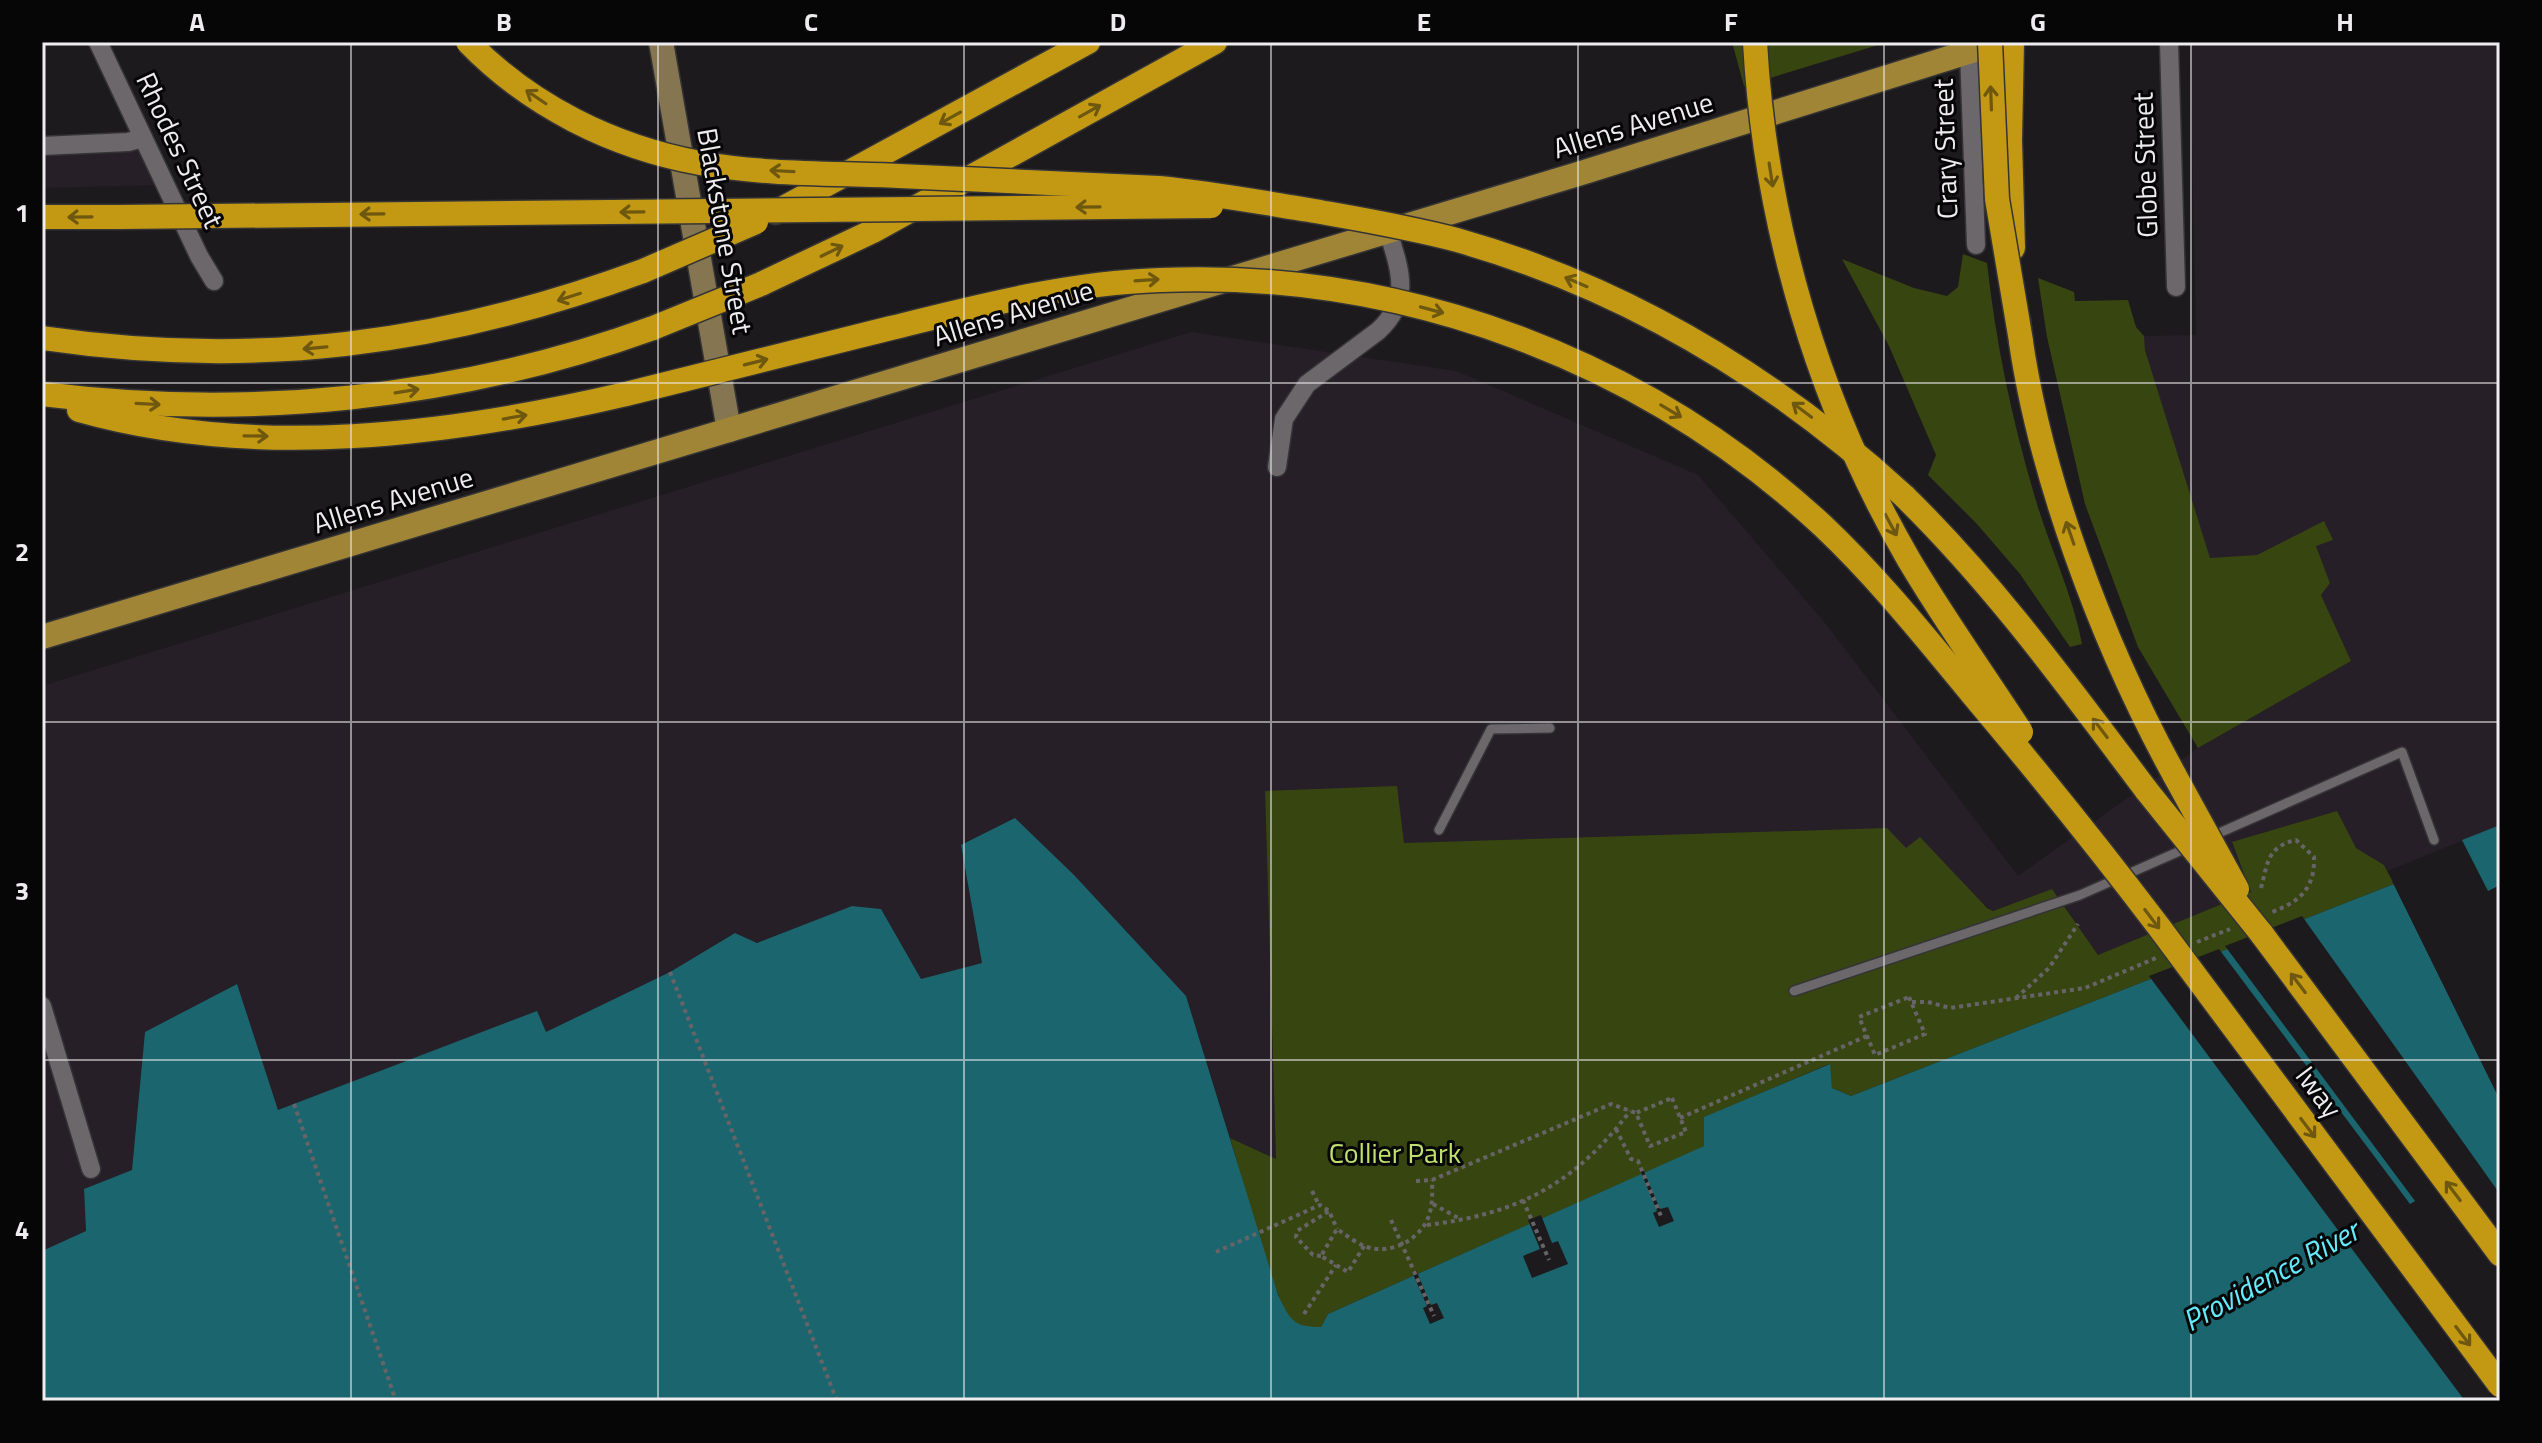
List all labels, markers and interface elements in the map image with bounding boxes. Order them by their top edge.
text: A [189,2,205,41]
text: B [496,2,512,41]
text: C [804,2,818,41]
text: D [1110,2,1126,41]
text: E [1417,2,1431,41]
text: F [1724,2,1738,41]
text: G [2030,2,2046,41]
text: H [2336,2,2354,41]
street label: Rhodes Street [126,65,235,235]
street label: Crary Street [1921,78,1968,220]
street label: Allens Avenue [1547,80,1718,169]
one-way arrow [1983,85,1998,112]
one-way arrow [525,89,548,105]
street label: Globe Street [2120,91,2169,239]
one-way arrow [1078,103,1101,119]
one-way arrow [939,110,962,126]
street label: Blackstone Street [686,124,765,337]
one-way arrow [1764,162,1779,187]
one-way arrow [769,163,796,178]
text: 1 [15,193,29,232]
one-way arrow [1075,199,1102,215]
one-way arrow [619,204,646,220]
one-way arrow [359,206,386,222]
one-way arrow [67,209,94,225]
one-way arrow [819,243,843,258]
street label: Allens Avenue [927,268,1098,357]
one-way arrow [1133,273,1160,288]
one-way arrow [1564,273,1589,288]
one-way arrow [557,291,582,305]
one-way arrow [1419,303,1445,318]
one-way arrow [302,341,329,356]
one-way arrow [742,353,768,368]
one-way arrow [393,383,419,398]
one-way arrow [134,396,160,411]
one-way arrow [1791,401,1813,418]
one-way arrow [1659,403,1682,419]
one-way arrow [502,409,527,424]
one-way arrow [242,428,269,443]
street label: Allens Avenue [307,455,478,544]
one-way arrow [1883,513,1899,537]
one-way arrow [2062,521,2077,546]
text: 2 [15,532,29,571]
one-way arrow [2092,718,2109,740]
text: 3 [15,871,29,910]
one-way arrow [2144,908,2161,929]
one-way arrow [2289,973,2306,994]
street label: Iway [2286,1057,2353,1127]
one-way arrow [2300,1116,2316,1138]
park label: Collier Park [1329,1131,1461,1174]
one-way arrow [2445,1181,2462,1203]
water label: Providence River [2174,1206,2370,1343]
text: 4 [15,1210,29,1249]
one-way arrow [2455,1325,2472,1346]

